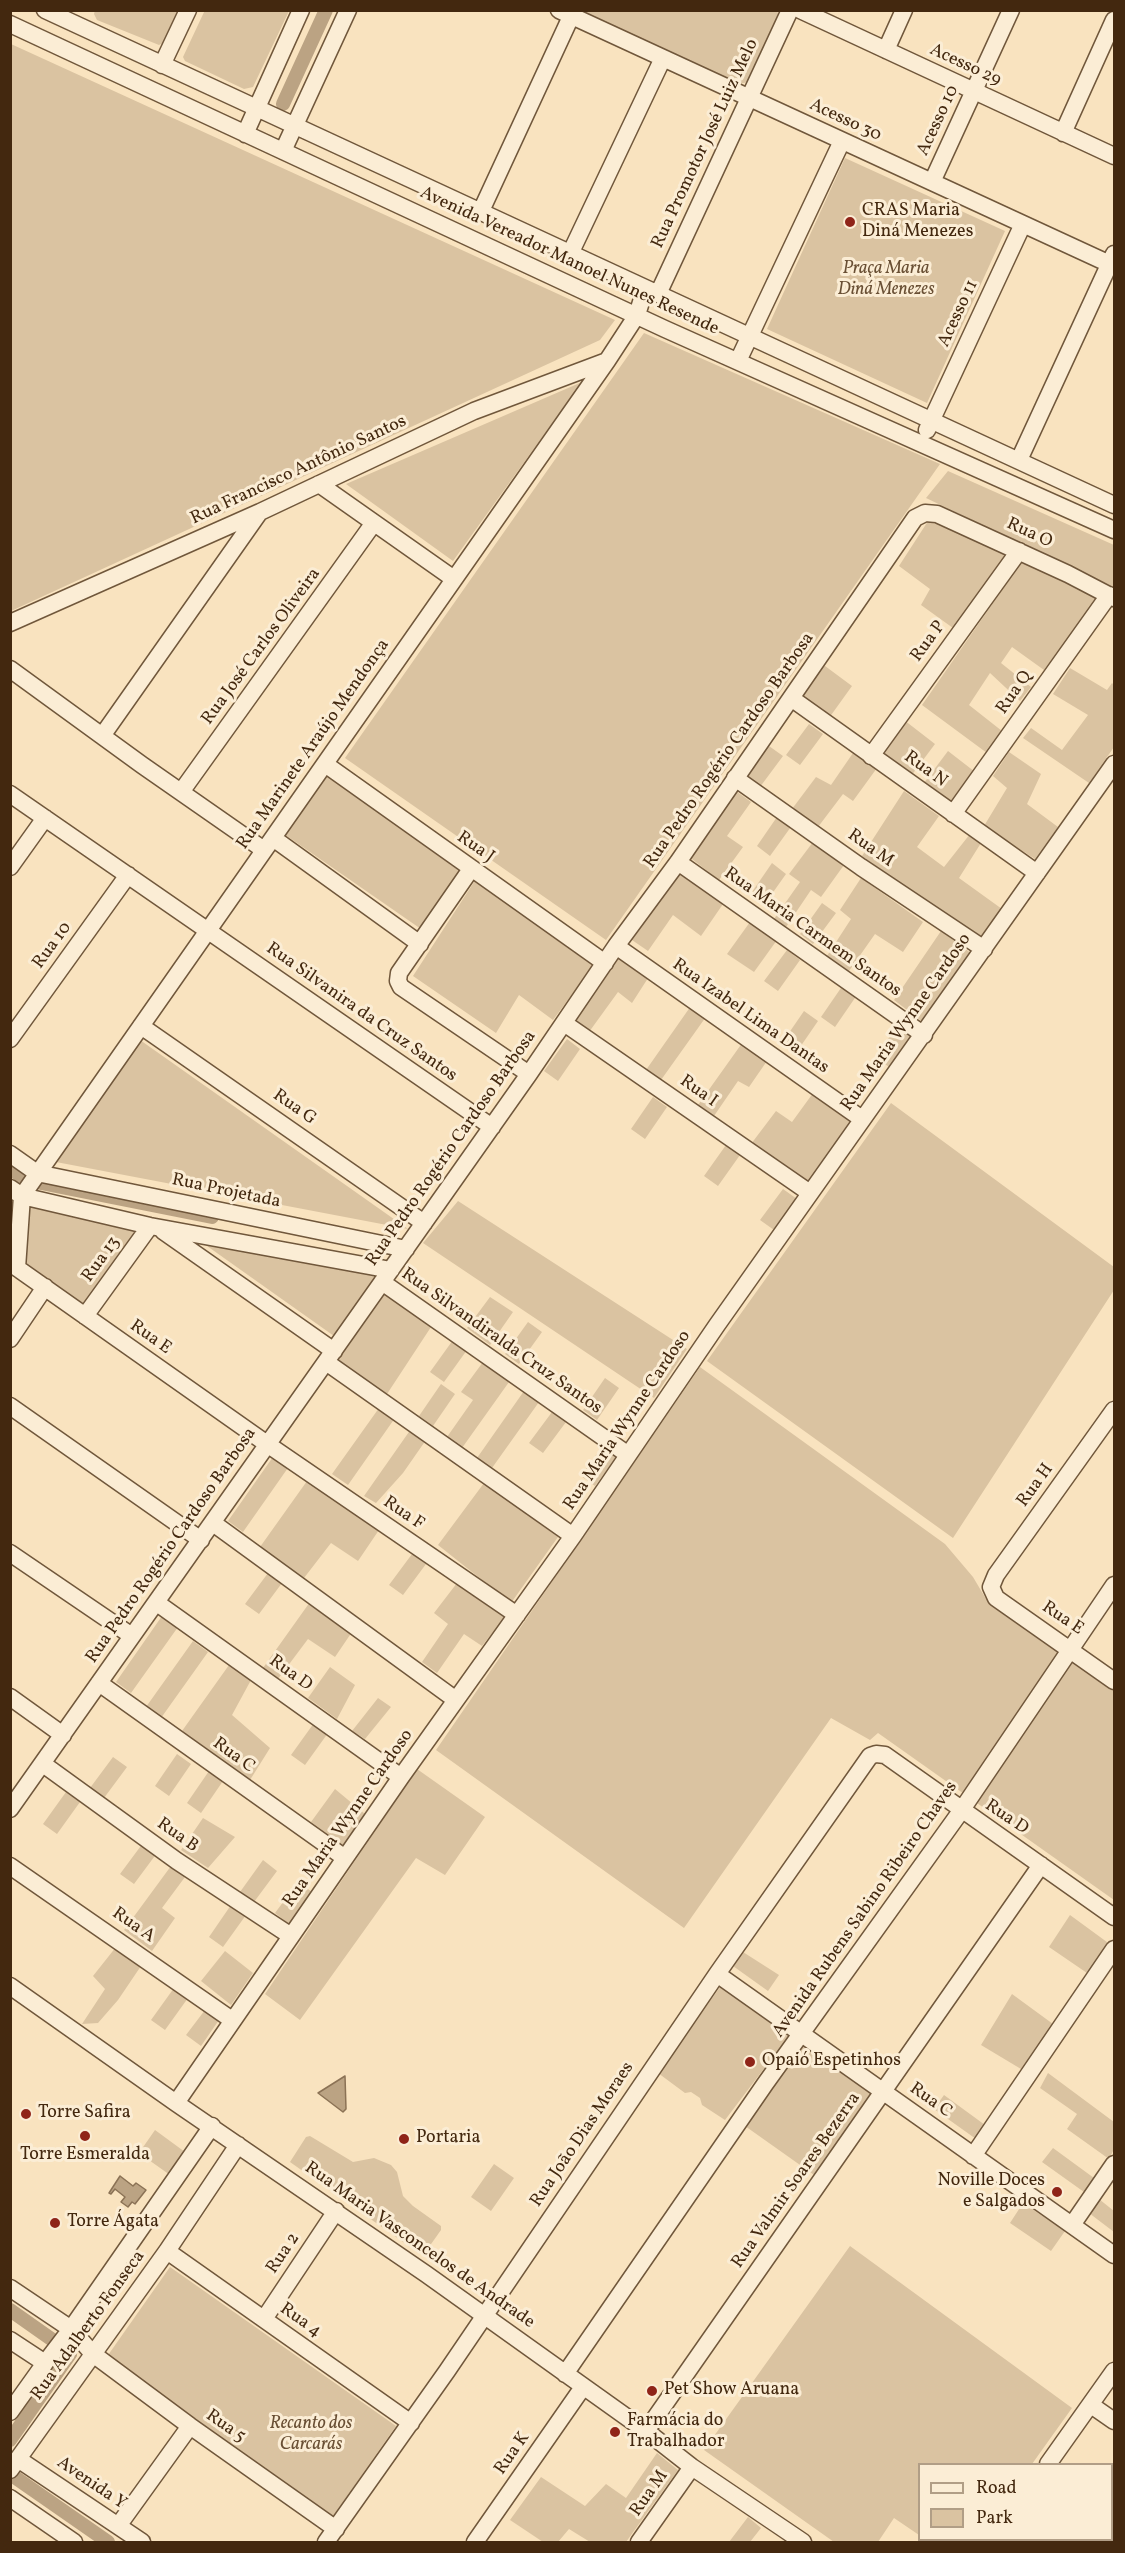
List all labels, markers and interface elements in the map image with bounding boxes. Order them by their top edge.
street label: Rua Promotor José Luiz Melo [648,36,764,252]
street label: Acesso 29 [926,40,1004,92]
street label: Acesso 10 [913,82,965,160]
street label: Acesso 30 [805,95,885,147]
street label: Avenida Vereador Manoel Nunes Resende [416,183,722,341]
place label: CRAS Maria Diná Menezes [862,201,973,244]
marker: CRAS Maria Diná Menezes [843,215,857,229]
park label: Praça Maria Diná Menezes [837,259,935,302]
street label: Acesso 11 [934,277,984,351]
street label: Rua Francisco Antônio Santos [188,411,410,531]
street label: Rua O [1003,514,1055,554]
street label: Rua José Carlos Oliveira [198,564,326,730]
street label: Rua P [907,617,951,667]
street label: Rua Pedro Rogério Cardoso Barbosa [640,629,820,873]
street label: Rua Marinete Araújo Mendonça [233,636,395,854]
street label: Rua Q [992,667,1038,719]
street label: Rua N [899,747,951,793]
street label: Rua M [843,825,897,873]
street label: Rua J [452,827,498,869]
street label: Rua Maria Carmem Santos [719,863,905,1003]
street label: Rua 10 [29,918,77,974]
street label: Rua Maria Wynne Cardoso [837,930,977,1116]
street label: Rua Silvanira da Cruz Santos [261,939,461,1087]
street label: Rua Izabel Lima Dantas [667,955,833,1079]
street label: Rua Pedro Rogério Cardoso Barbosa [362,1027,542,1271]
street label: Rua I [675,1071,721,1113]
street label: Rua G [268,1085,320,1131]
street label: Rua Projetada [170,1170,282,1214]
street label: Rua 13 [78,1233,126,1287]
street label: Rua Silvandiralda Cruz Santos [396,1264,606,1420]
street label: Rua E [125,1316,175,1360]
street label: Rua Maria Wynne Cardoso [560,1327,696,1515]
street label: Rua Pedro Rogério Cardoso Barbosa [82,1424,262,1668]
street label: Rua H [1013,1460,1059,1512]
street label: Rua F [378,1492,428,1536]
street label: Rua E [1037,1597,1087,1641]
street label: Rua D [264,1651,316,1697]
street label: Rua Maria Wynne Cardoso [279,1726,419,1912]
street label: Rua C [208,1734,258,1778]
street label: Avenida Rubens Sabino Ribeiro Chaves [769,1778,963,2042]
street label: Rua D [980,1796,1032,1840]
street label: Rua B [152,1814,202,1858]
street label: Rua A [107,1903,159,1949]
place label: Opaió Espetinhos [762,2051,901,2073]
marker: Opaió Espetinhos [743,2055,757,2069]
street label: Rua João Dias Moraes [526,2058,640,2212]
street label: Rua C [905,2079,955,2123]
street label: Rua Valmir Soares Bezerra [728,2089,866,2273]
place label: Torre Safira [38,2103,131,2125]
marker: Torre Safira [19,2107,33,2121]
place label: Portaria [416,2128,480,2150]
marker: Torre Esmeralda [78,2129,92,2143]
marker: Portaria [397,2132,411,2146]
place label: Torre Esmeralda [20,2145,150,2167]
street label: Rua Maria Vasconcelos de Andrade [300,2158,538,2334]
place label: Noville Doces e Salgados [937,2171,1045,2214]
marker: Noville Doces e Salgados [1050,2185,1064,2199]
place label: Torre Ágata [67,2212,159,2234]
marker: Torre Ágata [48,2216,62,2230]
street label: Rua 2 [263,2229,305,2279]
street label: Rua Adalberto Fonseca [27,2247,151,2405]
street label: Rua 4 [275,2299,325,2343]
place label: Pet Show Aruana [664,2380,799,2402]
marker: Pet Show Aruana [645,2384,659,2398]
street label: Rua 5 [201,2406,249,2448]
place label: Farmácia do Trabalhador [627,2411,724,2454]
park label: Recanto dos Carcarás [270,2414,352,2456]
marker: Farmácia do Trabalhador [608,2425,622,2439]
street label: Rua K [491,2428,535,2480]
street label: Avenida Y [52,2453,130,2515]
legend [918,2463,1113,2541]
street label: Rua M [626,2467,674,2521]
text: Road [976,2476,1017,2501]
text: Park [976,2506,1013,2531]

